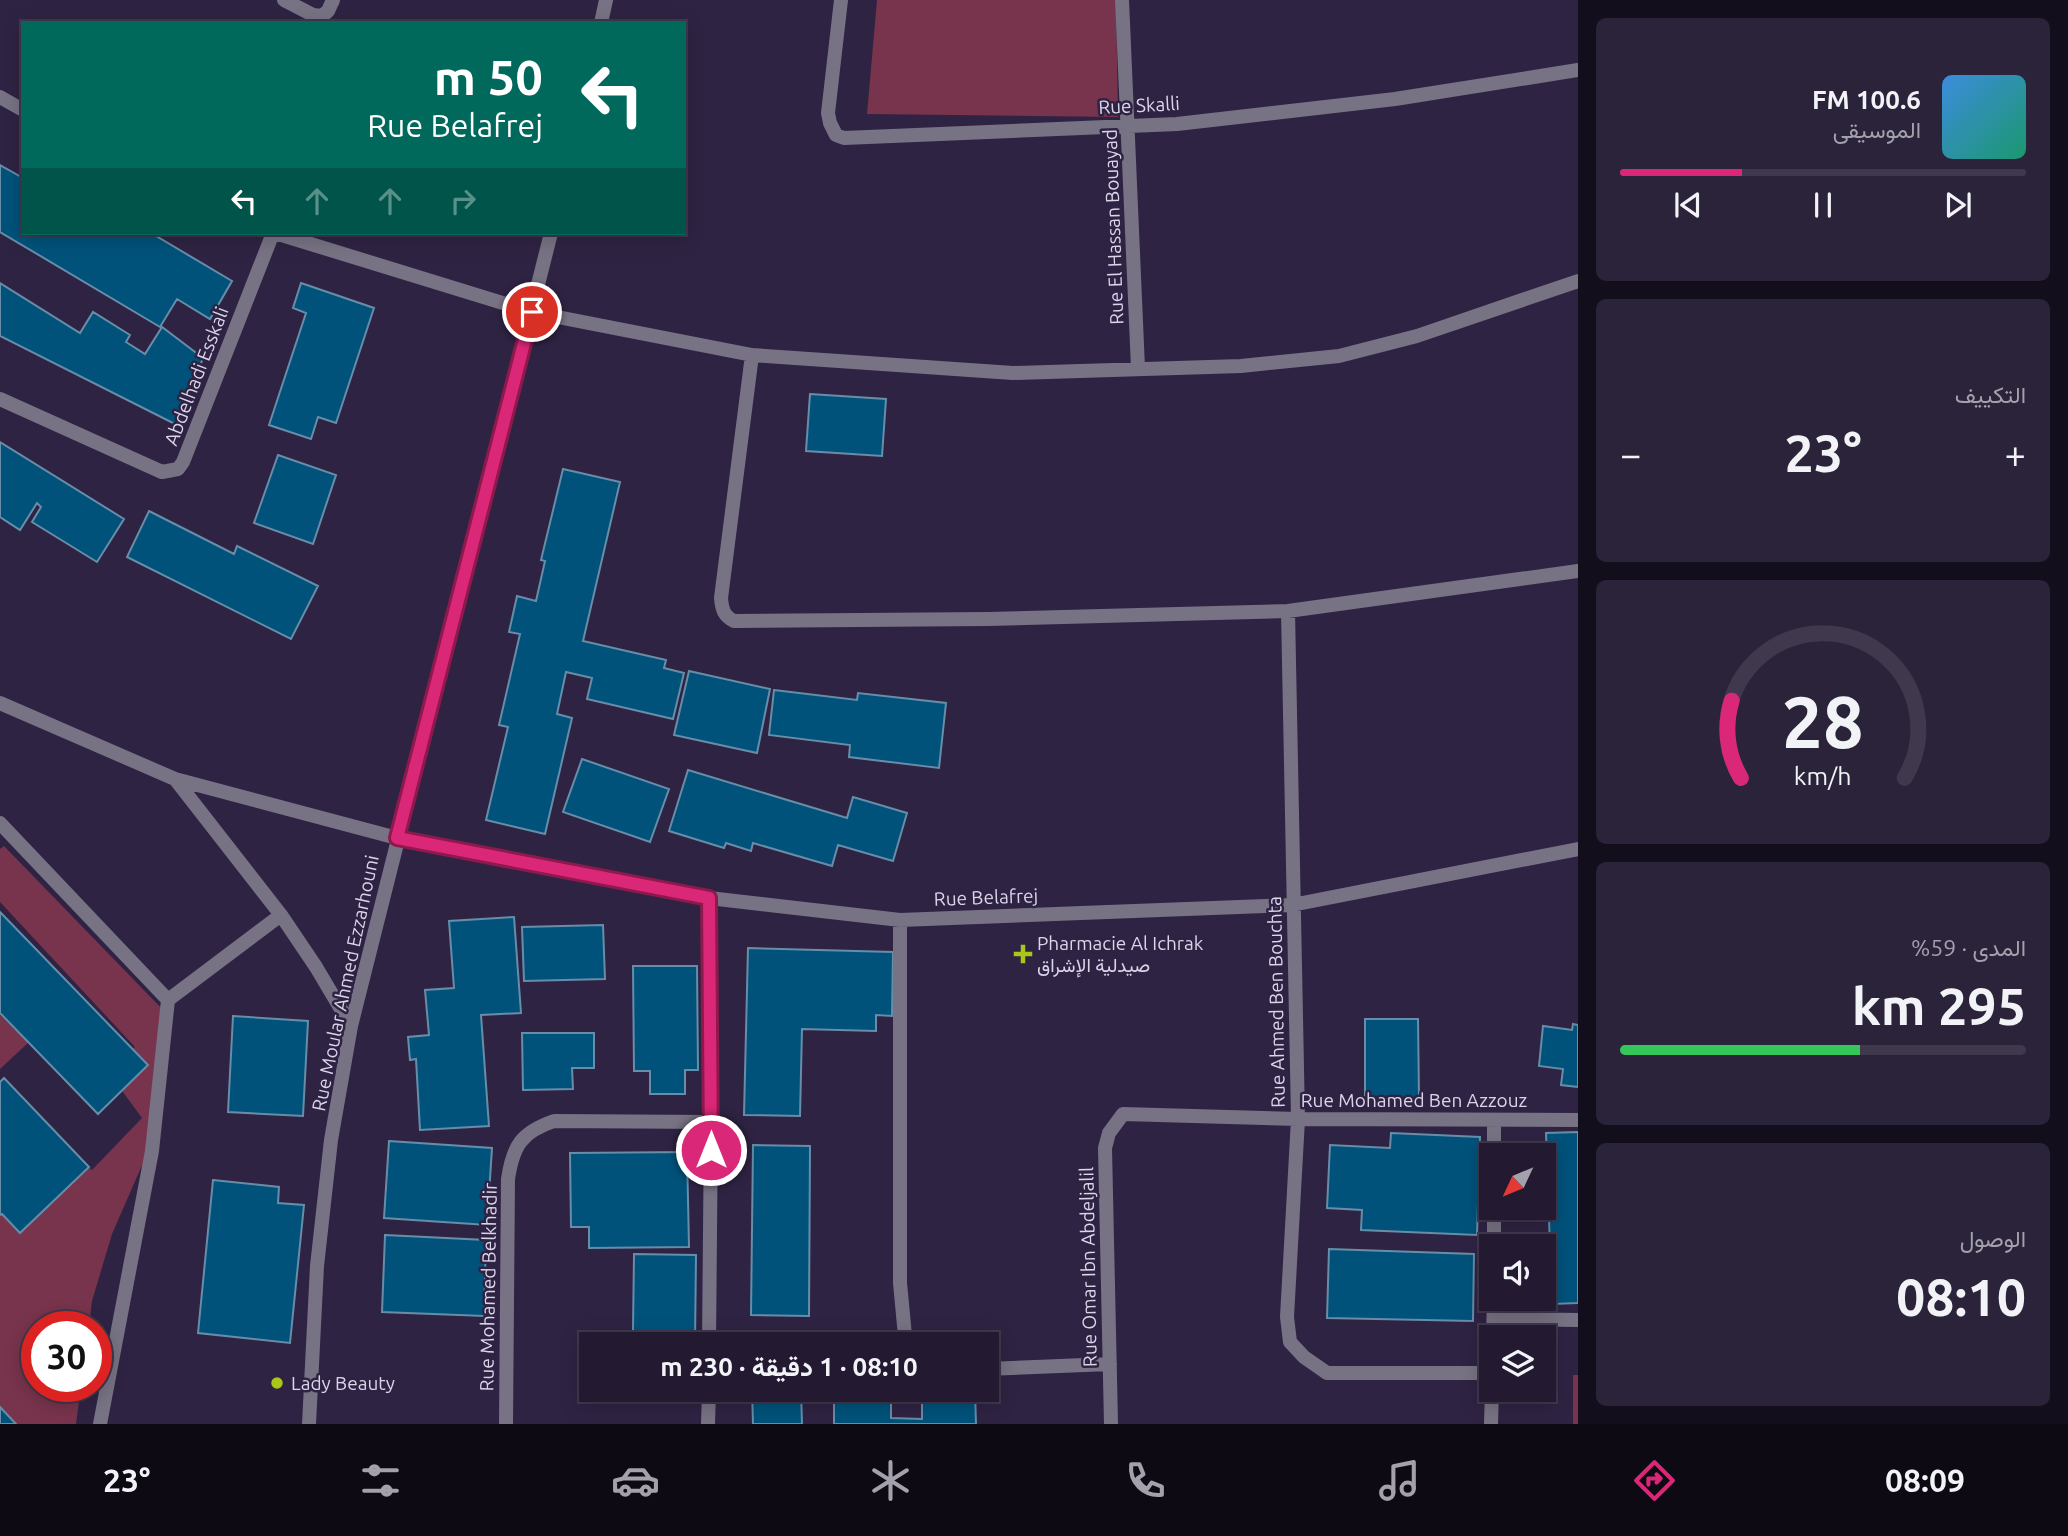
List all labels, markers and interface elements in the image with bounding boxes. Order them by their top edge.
text: 50 m [434,49,543,104]
icon: left [567,49,658,140]
text: 100.6 FM [1812,85,1921,114]
street label: Rue Skalli [1098,92,1180,118]
text: Rue Belafrej [367,107,543,143]
text: الموسيقى [1833,117,1921,142]
street label: Rue El Hassan Bouayad [1099,129,1127,325]
icon: left [225,182,263,220]
icon: ahead [298,182,336,220]
icon: ahead [371,182,409,220]
icon: right [444,182,482,220]
icon: previous [1669,186,1707,224]
icon: pause [1804,186,1842,224]
icon: next [1939,186,1977,224]
pin [502,282,562,342]
icon: arrive [513,293,551,331]
street label: Abdelhadi Esskali [159,304,233,448]
text: التكييف [1955,382,2026,407]
text: 23° [1784,424,1862,482]
text: − [1620,433,1641,475]
text: + [2005,433,2026,475]
text: 28 [1782,680,1864,762]
text: km/h [1794,762,1852,790]
street label: Rue Moular Ahmed Ezzarhouni [307,853,383,1113]
street label: Rue Belafrej [933,884,1039,910]
street label: Rue Ahmed Ben Bouchta [1263,896,1289,1108]
place label: Pharmacie Al Ichrak صيدلية الإشراق [1037,932,1204,978]
text: المدى · 59% [1911,935,2026,960]
marker: Pharmacie Al Ichrak صيدلية الإشراق [1015,946,1031,962]
text: 295 km [1852,977,2026,1035]
street label: Rue Mohamed Ben Azzouz [1301,1089,1528,1111]
position arrow [674,1113,748,1187]
north arrow [1479,1143,1556,1220]
map controls [1479,1143,1556,1402]
street label: Rue Omar Ibn Abdeljalil [1075,1167,1101,1367]
street label: Rue Mohamed Belkhadir [475,1182,501,1392]
text: الوصول [1960,1226,2026,1251]
button: sound [1479,1234,1556,1311]
text: 08:10 [1896,1268,2026,1326]
speed limit sign: 30 [21,1311,112,1402]
button: layers [1479,1325,1556,1402]
text: 08:10 · 1 دقيقة · 230 m [660,1352,918,1381]
place label: Lady Beauty [291,1372,395,1394]
marker: Lady Beauty [269,1375,285,1391]
icon: filters [356,1456,405,1505]
icon: car [611,1456,660,1505]
icon: climate [866,1456,915,1505]
icon: phone [1121,1456,1170,1505]
icon: music [1375,1456,1424,1505]
icon: directions [1630,1456,1679,1505]
text: 23° [103,1462,150,1498]
text: 08:09 [1885,1462,1965,1498]

